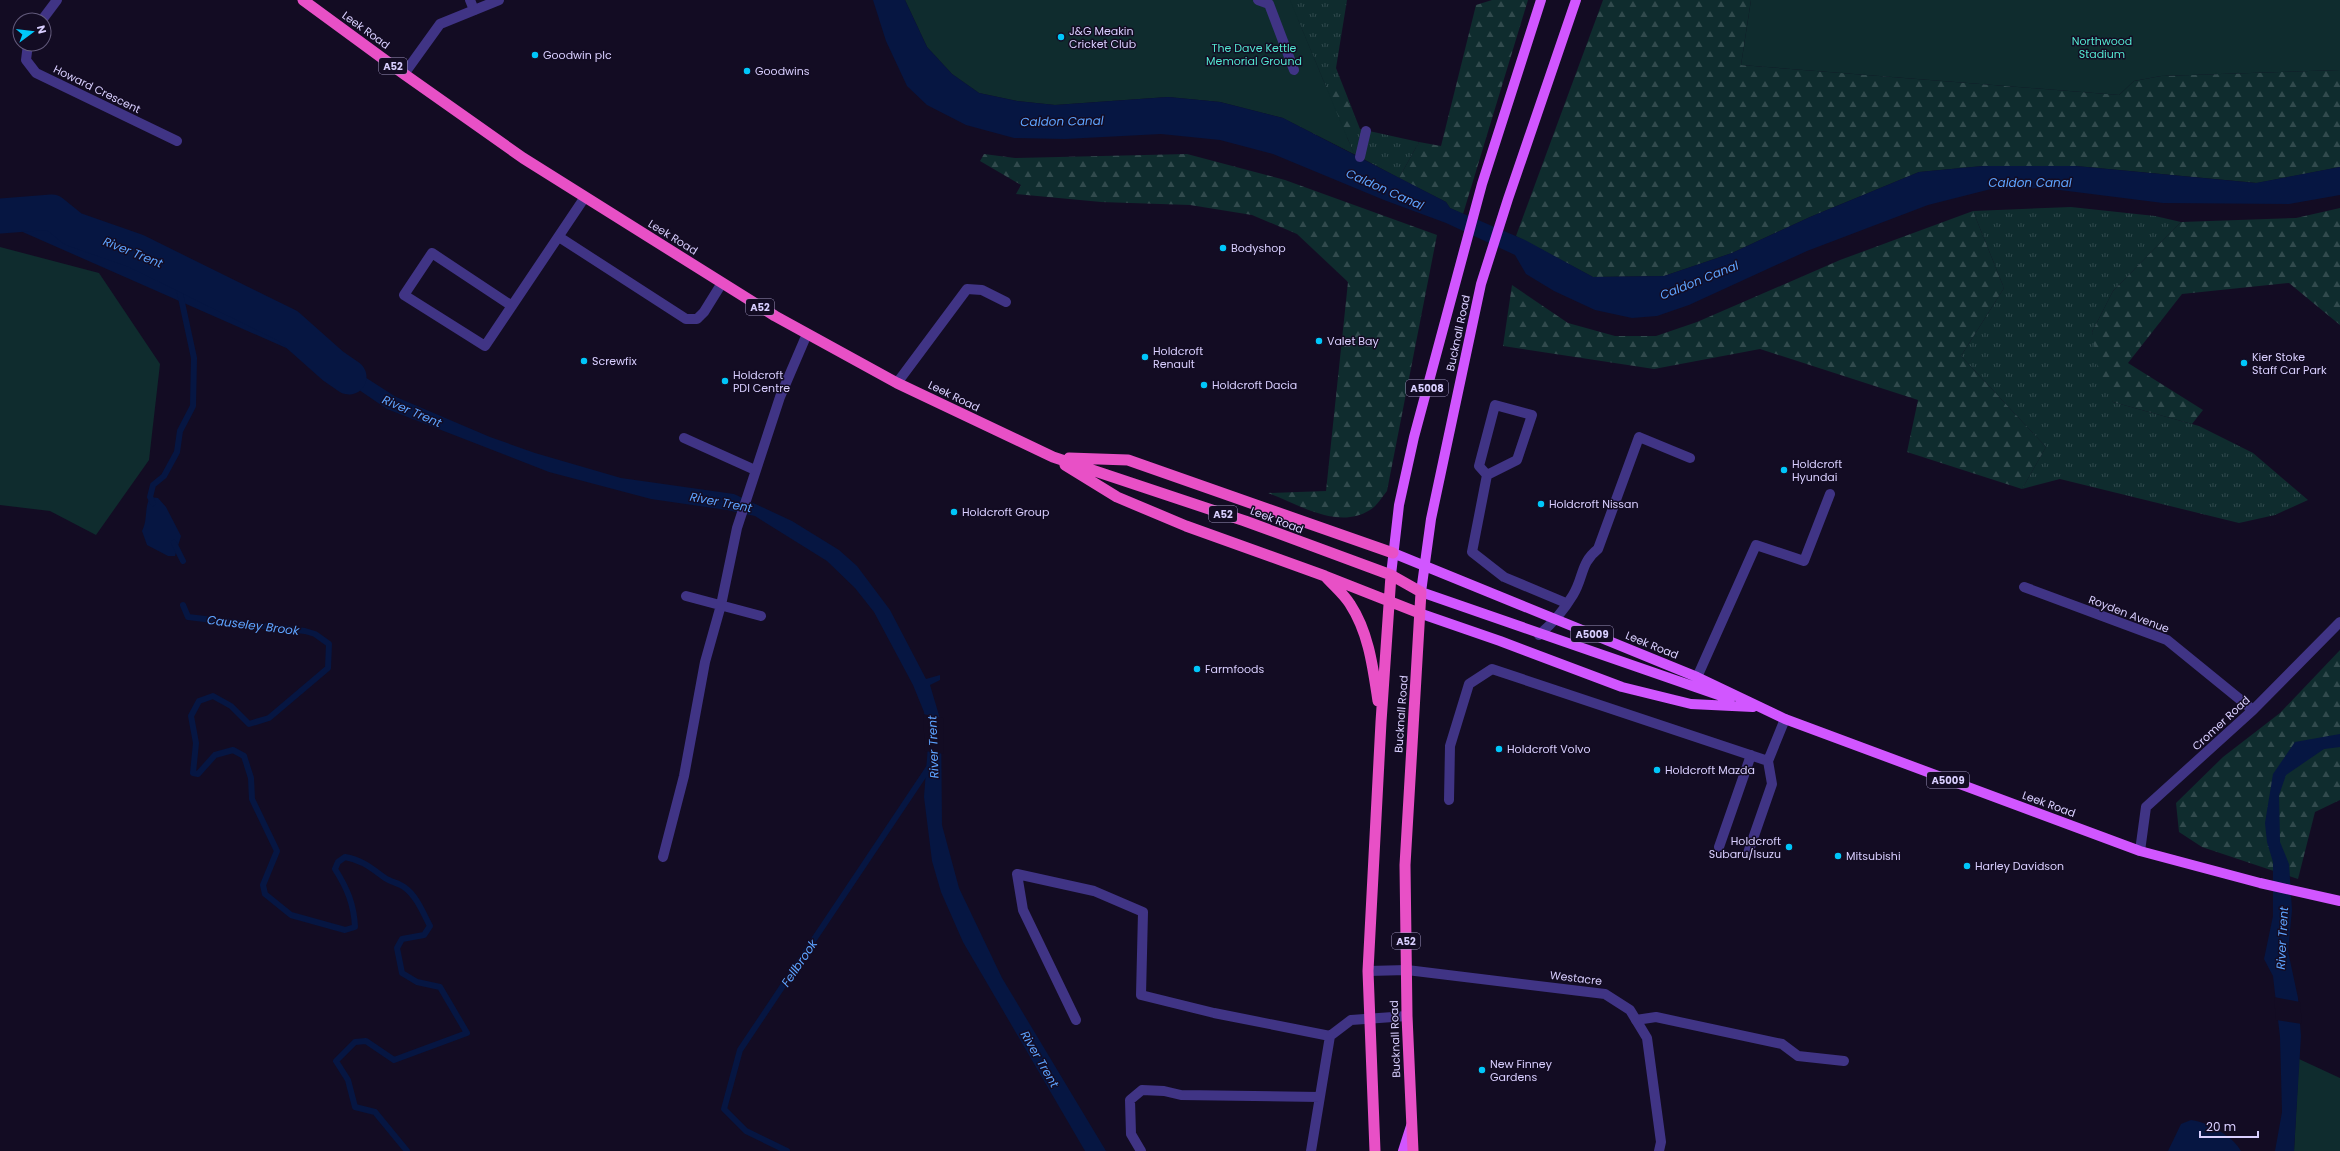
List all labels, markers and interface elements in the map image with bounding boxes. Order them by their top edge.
street label: Leek Road [339,7,393,53]
north arrow [12,12,52,52]
text: N [33,23,50,35]
place label: J&G Meakin Cricket Club [1069,23,1136,52]
marker: J&G Meakin Cricket Club [1056,32,1066,42]
park label: Northwood Stadium [2072,33,2132,62]
park label: The Dave Kettle Memorial Ground [1206,40,1302,69]
place label: Goodwin plc [543,47,612,63]
marker: Goodwin plc [530,50,540,60]
road number: A52 [379,58,407,74]
street label: Howard Crescent [51,61,143,117]
place label: Goodwins [755,63,810,79]
marker: Goodwins [742,66,752,76]
water label: Caldon Canal [1020,112,1104,130]
water label: Caldon Canal [1343,164,1427,214]
water label: Caldon Canal [1988,174,2072,191]
street label: Leek Road [645,215,701,259]
water label: River Trent [101,232,166,272]
place label: Bodyshop [1231,240,1286,256]
marker: Bodyshop [1218,243,1228,253]
water label: Caldon Canal [1657,256,1741,304]
street label: Bucknall Road [1442,293,1474,373]
road number: A52 [746,299,774,315]
place label: Valet Bay [1327,333,1380,349]
marker: Valet Bay [1314,336,1324,346]
place label: Holdcroft Renault [1153,343,1203,372]
place label: Kier Stoke Staff Car Park [2252,349,2327,378]
marker: Holdcroft Renault [1140,352,1150,362]
place label: Screwfix [592,353,637,369]
marker: Screwfix [579,356,589,366]
marker: Kier Stoke Staff Car Park [2239,358,2249,368]
place label: Holdcroft PDI Centre [733,367,790,396]
marker: Holdcroft PDI Centre [720,376,730,386]
street label: Leek Road [926,377,982,415]
place label: Holdcroft Dacia [1212,377,1297,393]
marker: Holdcroft Dacia [1199,380,1209,390]
road number: A5008 [1406,380,1448,396]
water label: River Trent [380,391,445,431]
place label: Holdcroft Hyundai [1792,456,1842,485]
marker: Holdcroft Hyundai [1779,465,1789,475]
water label: River Trent [688,488,754,516]
place label: Holdcroft Nissan [1549,496,1639,512]
marker: Holdcroft Nissan [1536,499,1546,509]
street label: Leek Road [1248,503,1306,537]
place label: Holdcroft Group [962,504,1049,520]
road number: A52 [1209,506,1237,522]
marker: Holdcroft Group [949,507,959,517]
street label: Royden Avenue [2086,591,2172,637]
water label: Causeley Brook [206,611,301,639]
road number: A5009 [1571,626,1613,642]
street label: Leek Road [1623,627,1681,663]
place label: Farmfoods [1205,661,1265,677]
marker: Farmfoods [1192,664,1202,674]
street label: Bucknall Road [1390,675,1412,753]
street label: Cromer Road [2189,692,2253,754]
water label: River Trent [923,715,943,779]
place label: Holdcroft Volvo [1507,741,1591,757]
marker: Holdcroft Volvo [1494,744,1504,754]
place label: Holdcroft Mazda [1665,762,1755,778]
marker: Holdcroft Mazda [1652,765,1662,775]
road number: A5009 [1927,772,1969,788]
street label: Leek Road [2020,787,2078,821]
place label: Holdcroft Subaru/Isuzu [1709,833,1781,862]
marker: Holdcroft Subaru/Isuzu [1784,842,1794,852]
place label: Mitsubishi [1846,848,1901,864]
marker: Mitsubishi [1833,851,1843,861]
place label: Harley Davidson [1975,858,2064,874]
marker: Harley Davidson [1962,861,1972,871]
water label: River Trent [2272,906,2292,970]
road number: A52 [1392,933,1420,949]
water label: Fellbrook [777,935,821,990]
street label: Westacre [1549,967,1603,989]
street label: Bucknall Road [1386,1000,1404,1078]
water label: River Trent [1017,1027,1063,1091]
place label: New Finney Gardens [1490,1056,1553,1085]
marker: New Finney Gardens [1477,1065,1487,1075]
scale bar [2200,1113,2258,1139]
text: 20 m [2206,1118,2236,1135]

